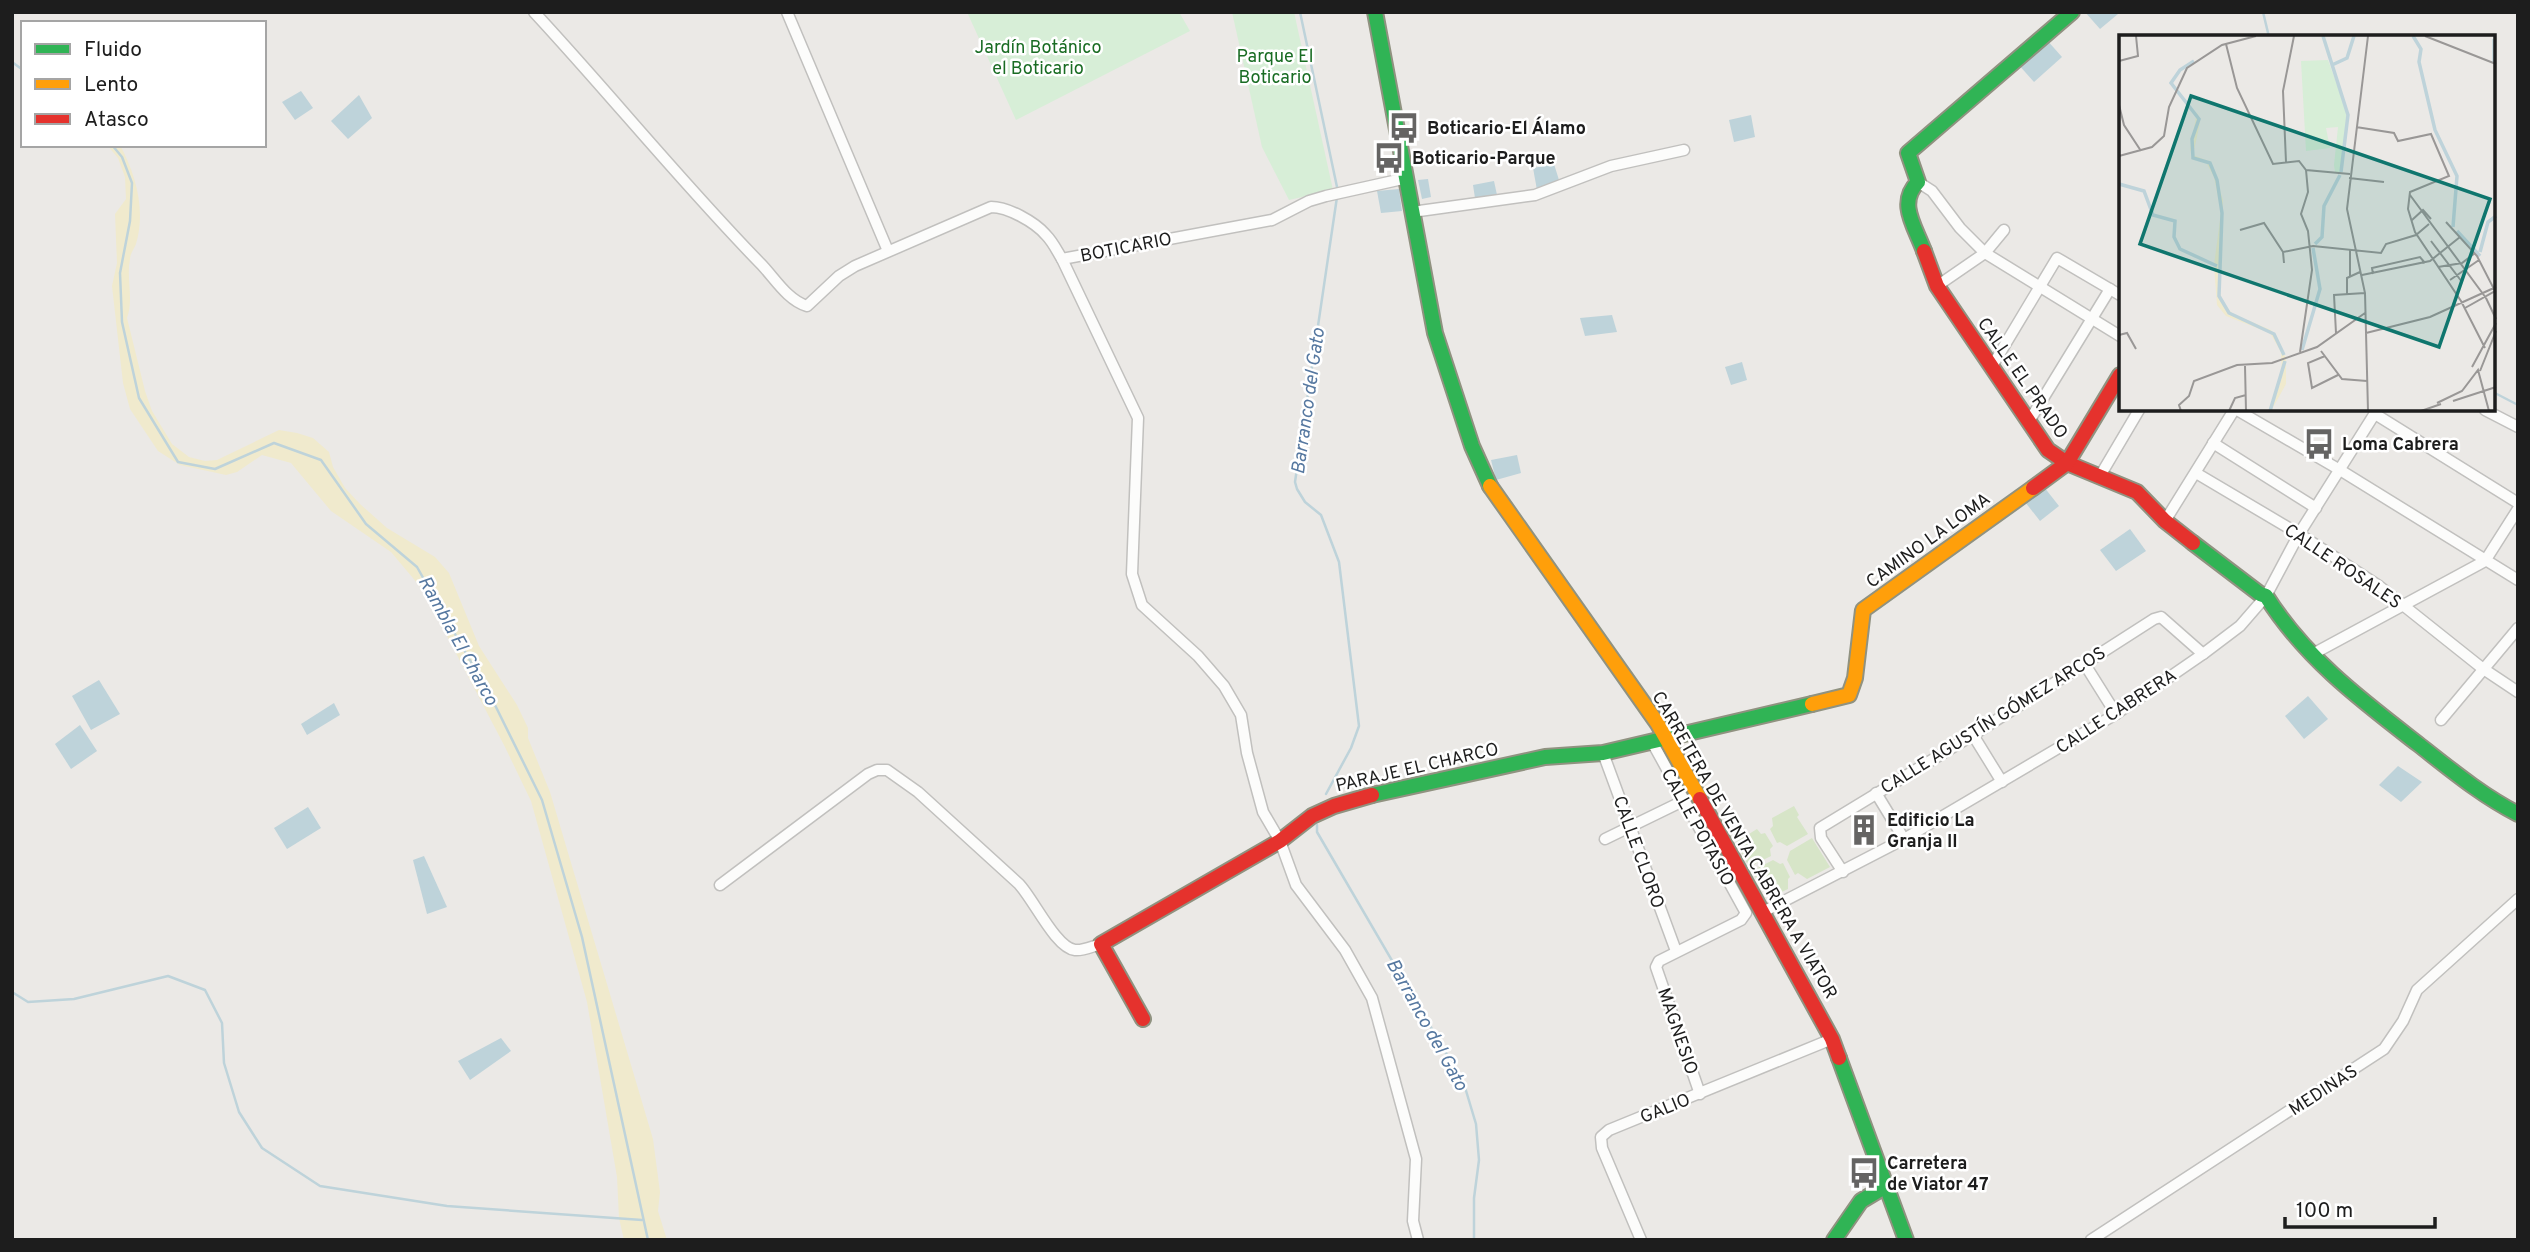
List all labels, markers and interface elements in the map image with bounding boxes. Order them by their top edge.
legend [21,21,266,147]
inset map [2119,35,2495,411]
text: Fluido [84,37,142,64]
park label: Jardín Botánico el Boticario [974,37,1102,81]
park label: Parque El Boticario [1237,46,1313,90]
text: Lento [84,72,138,99]
text: Atasco [84,107,149,134]
bus stop icon: Boticario-El Álamo [1387,111,1421,145]
place label: Boticario-El Álamo [1427,116,1586,141]
bus stop icon: Boticario-Parque [1372,141,1406,175]
place label: Boticario-Parque [1412,148,1555,171]
street label: BOTICARIO [1078,228,1174,269]
street label: CALLE EL PRADO [1971,314,2072,444]
water label: Barranco del Gato [1287,326,1331,476]
bus stop icon: Loma Cabrera [2302,427,2336,461]
place label: Loma Cabrera [2342,434,2459,457]
street label: CAMINO LA LOMA [1862,488,1996,594]
street label: CALLE ROSALES [2279,519,2405,615]
water label: Rambla El Charco [412,572,503,711]
street label: CALLE AGUSTÍN GÓMEZ ARCOS [1876,641,2111,800]
street label: CALLE CABRERA [2052,665,2182,760]
street label: CARRETERA DE VENTA CABRERA A VIATOR [1646,688,1842,1004]
street label: PARAJE EL CHARCO [1334,739,1501,798]
street label: CALLE POTASIO [1655,765,1739,891]
street label: CALLE CLORO [1607,793,1669,912]
place label: Edificio La Granja II [1887,810,1974,854]
building icon: Edificio La Granja II [1847,813,1881,847]
water label: Barranco del Gato [1380,955,1473,1096]
street label: MAGNESIO [1651,985,1702,1078]
street label: MEDINAS [2285,1061,2363,1122]
street label: GALIO [1637,1089,1694,1130]
place label: Carretera de Viator 47 [1887,1153,1989,1197]
bus stop icon: Carretera de Viator 47 [1847,1156,1881,1190]
scale bar [2285,1186,2436,1230]
text: 100 m [2296,1198,2353,1225]

